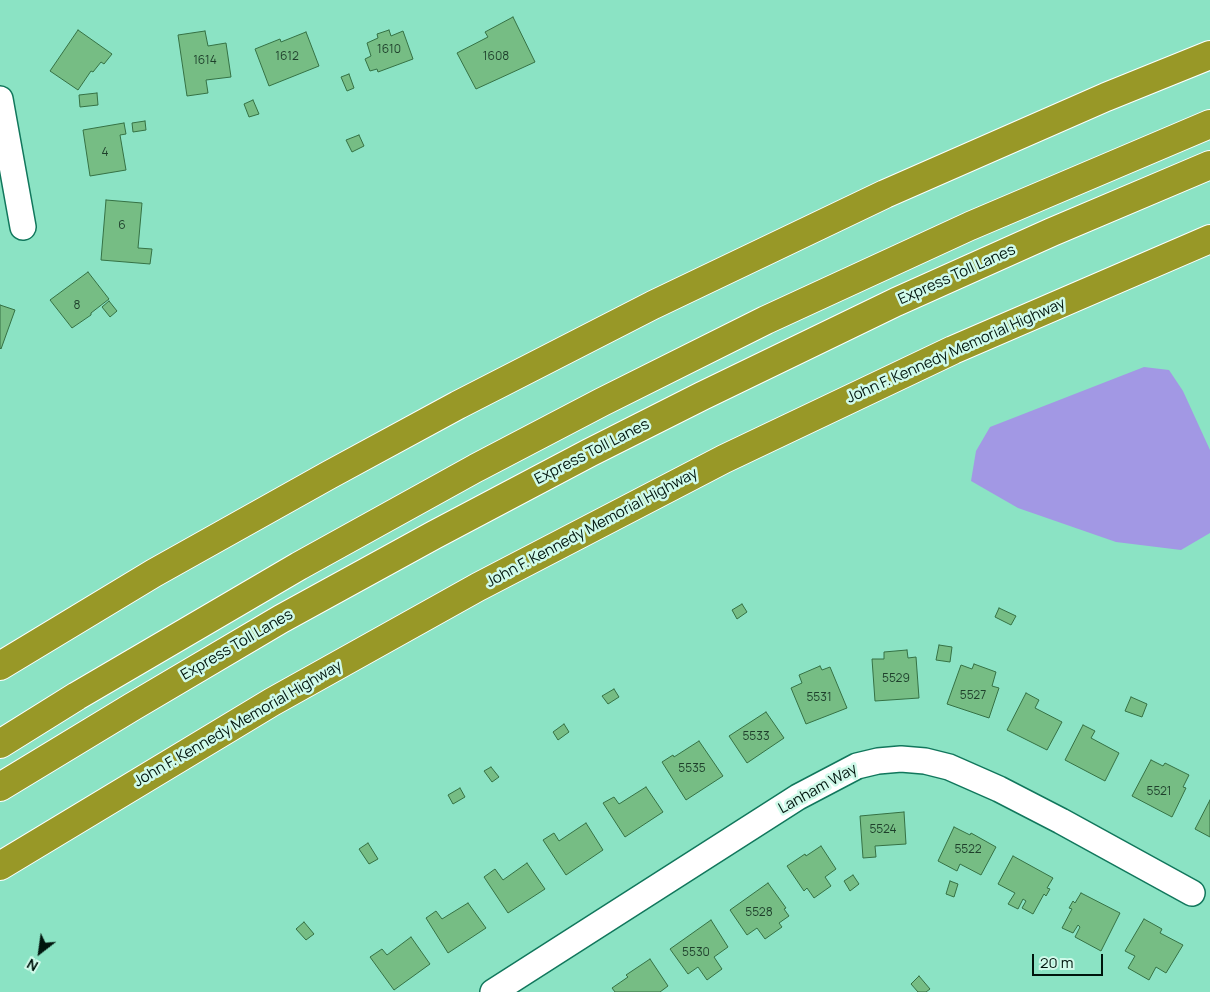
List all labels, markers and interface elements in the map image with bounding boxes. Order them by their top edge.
house number: 1610 [377,43,401,57]
house number: 1612 [275,50,299,64]
house number: 1608 [483,50,509,64]
house number: 1614 [193,54,217,68]
house number: 4 [101,146,109,160]
house number: 6 [118,219,126,233]
street label: Express Toll Lanes [896,241,1018,309]
street label: John F. Kennedy Memorial Highway [844,295,1068,407]
house number: 8 [74,299,80,313]
street label: Express Toll Lanes [532,415,652,489]
street label: John F. Kennedy Memorial Highway [483,464,701,592]
street label: Express Toll Lanes [178,606,296,684]
street label: John F. Kennedy Memorial Highway [131,657,345,791]
house number: 5529 [882,672,910,686]
house number: 5527 [960,689,986,703]
house number: 5531 [806,691,832,705]
house number: 5533 [742,730,770,744]
street label: Lanham Way [776,760,860,818]
house number: 5535 [678,762,706,776]
house number: 5521 [1146,785,1172,799]
house number: 5524 [869,823,897,837]
house number: 5522 [954,843,982,857]
house number: 5528 [745,906,773,920]
north arrow [15,927,65,977]
scale bar [1035,944,1106,976]
house number: 5530 [682,946,710,960]
text: 20 m [1040,952,1073,973]
text: N [23,955,41,976]

